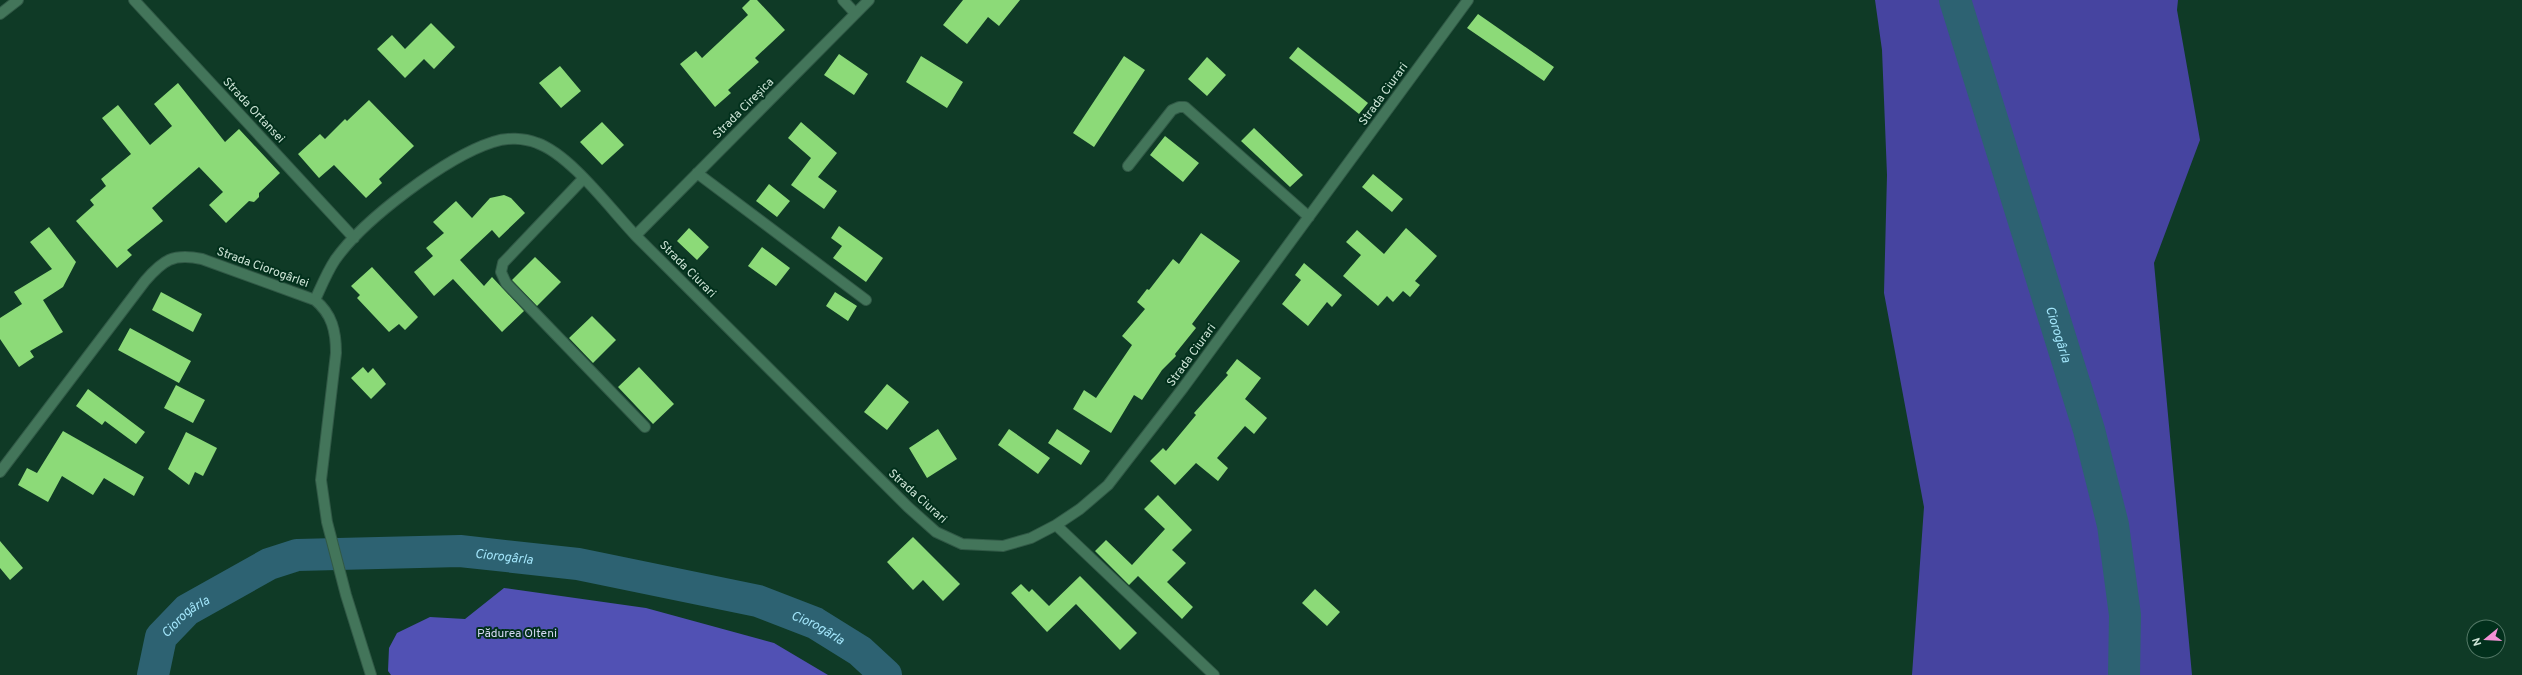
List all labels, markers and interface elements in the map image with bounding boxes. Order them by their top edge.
street label: Strada Ciurari [1356,60,1412,129]
street label: Strada Ortansei [219,74,288,147]
street label: Strada Cireșica [710,75,778,143]
street label: Strada Ciurari [655,238,719,302]
street label: Strada Ciorogârlei [214,244,311,292]
water label: Ciorogârla [2041,304,2074,365]
street label: Strada Ciurari [1164,321,1220,390]
street label: Strada Ciurari [884,466,950,527]
water label: Ciorogârla [474,547,534,569]
water label: Ciorogârla [159,593,213,642]
water label: Ciorogârla [788,609,847,650]
north arrow [2466,619,2506,659]
park label: Pădurea Olteni [477,626,557,642]
text: N [2470,636,2485,648]

